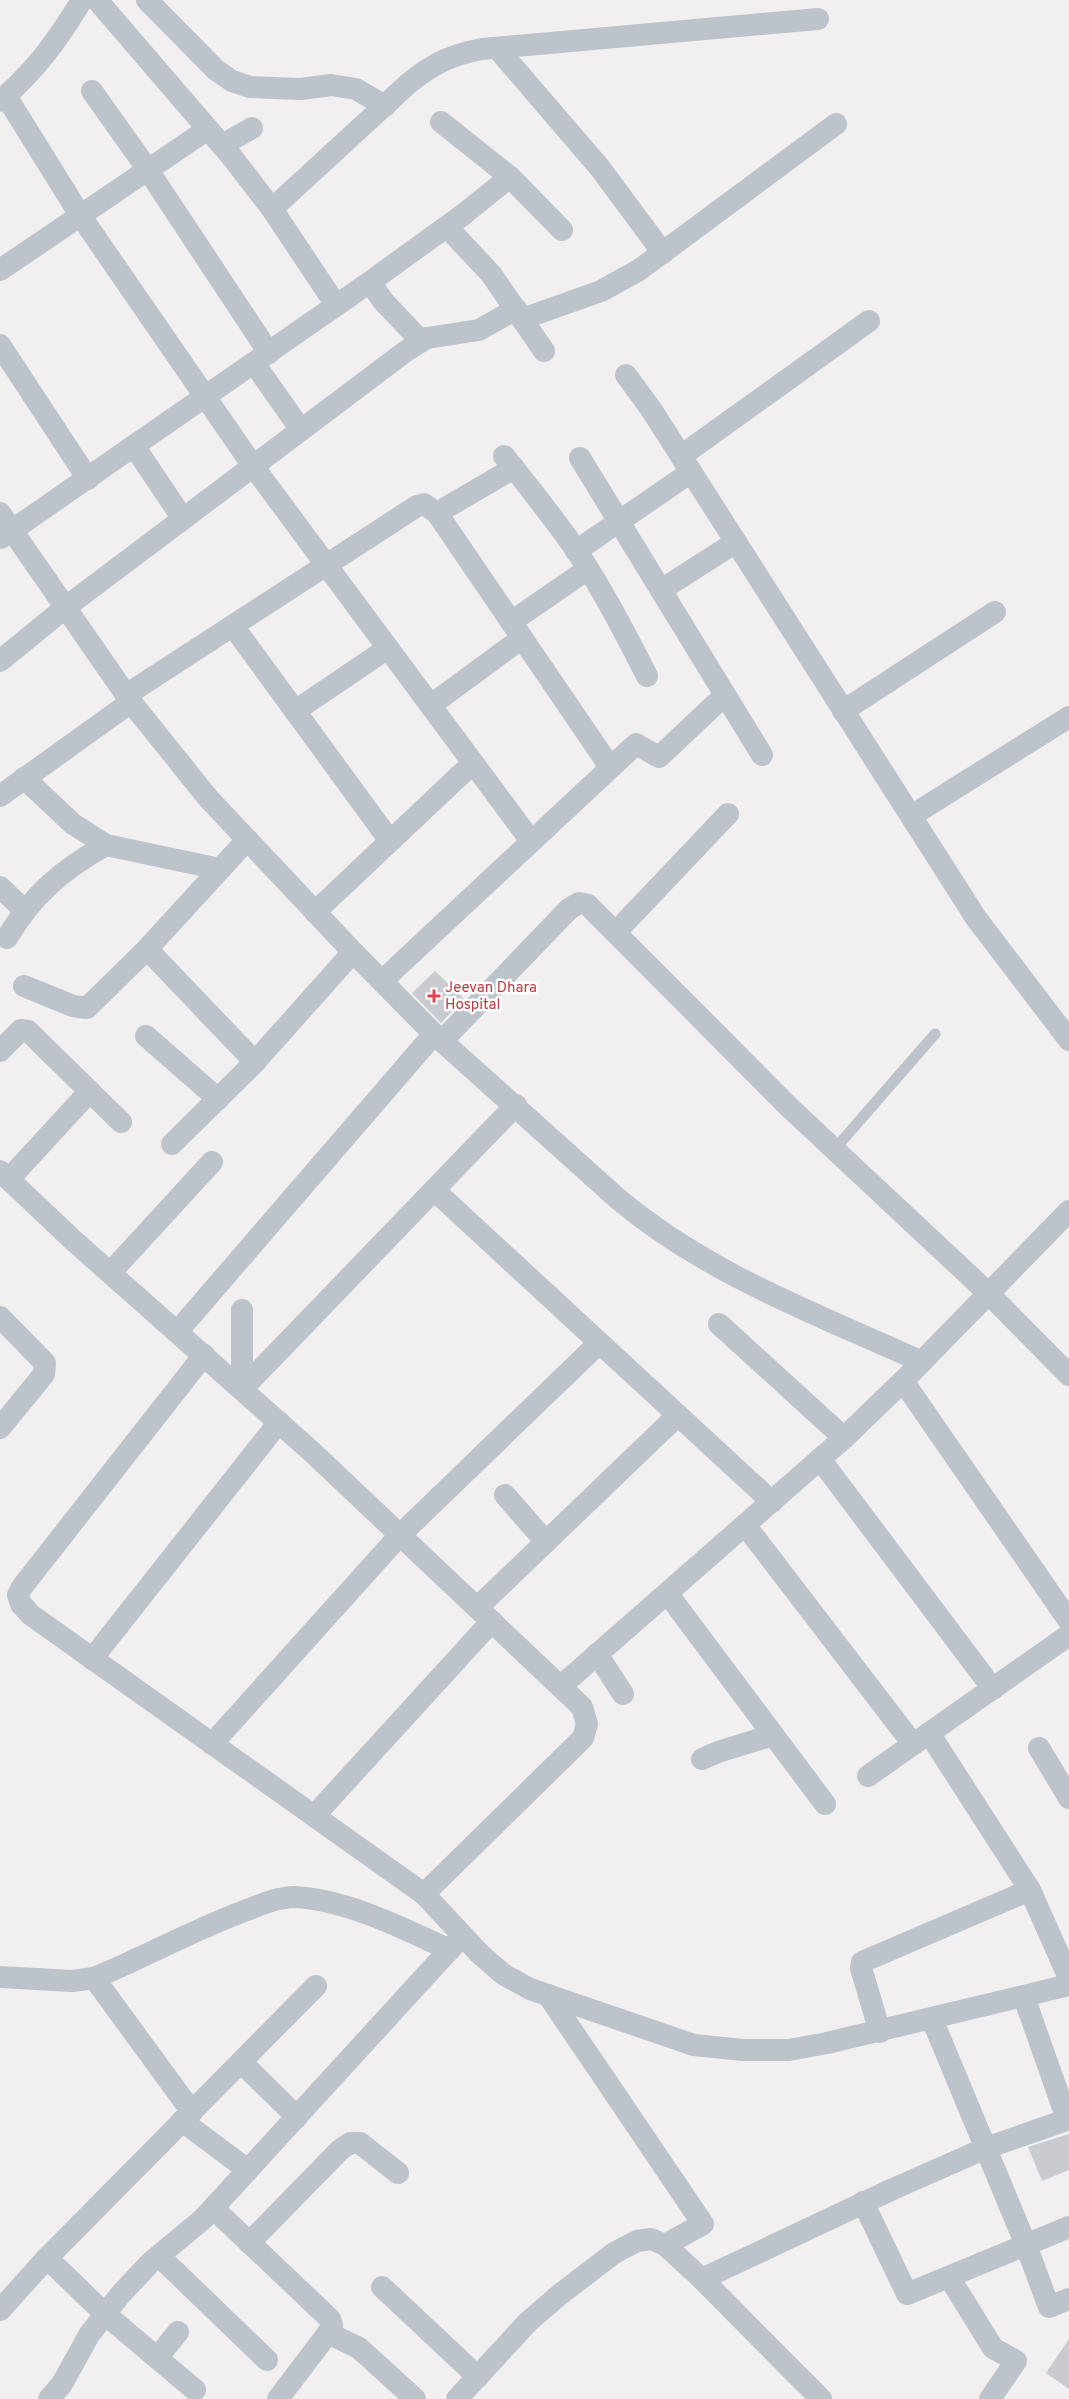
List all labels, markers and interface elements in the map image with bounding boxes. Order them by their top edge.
place label: Jeevan Dhara Hospital [445,979,537,1015]
marker: Jeevan Dhara Hospital [427,989,441,1003]

